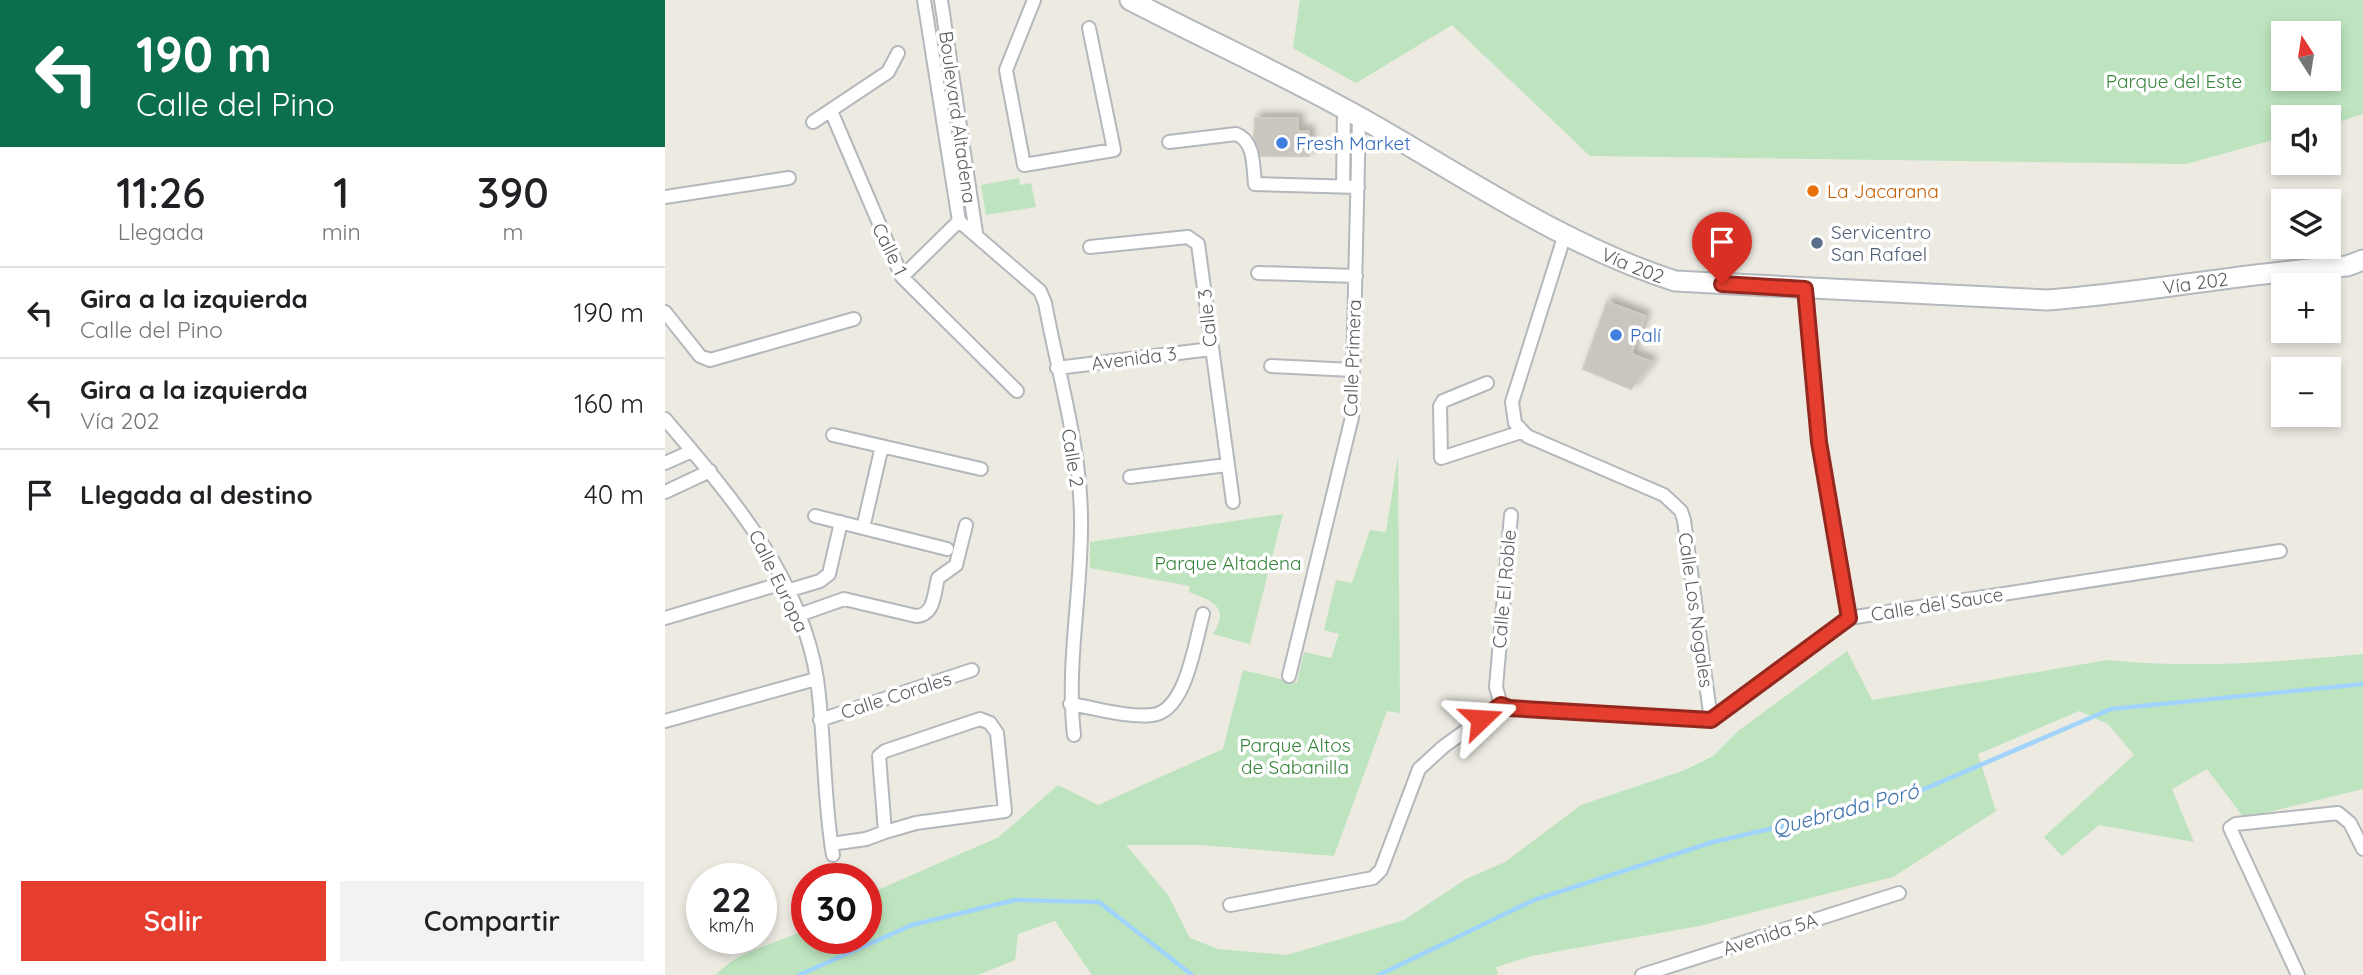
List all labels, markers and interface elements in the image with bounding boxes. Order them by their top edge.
north arrow [2271,21,2341,91]
map controls [2271,21,2341,427]
text: 190 m [136,23,272,84]
icon: left [21,28,112,119]
street label: Boulevard Altadena [934,29,982,205]
park label: Parque del Este [2106,69,2242,93]
text: Calle del Pino [136,84,335,124]
button: sound [2271,105,2341,175]
place label: Fresh Market [1296,131,1411,155]
marker: Fresh Market [1274,135,1290,151]
text: 11:26 [116,166,205,219]
text: 1 [333,166,349,219]
text: 390 [477,166,549,219]
place label: La Jacarana [1827,179,1939,203]
marker: La Jacarana [1805,183,1821,199]
button: layers [2271,189,2341,259]
pin [1692,212,1752,284]
text: Llegada [118,217,204,246]
text: min [322,217,361,246]
text: m [502,217,523,246]
street label: Calle 1 [867,219,913,279]
place label: Servicentro San Rafael [1831,220,1931,266]
icon: arrive [1703,223,1741,261]
marker: Servicentro San Rafael [1809,235,1825,251]
street label: Vía 202 [1598,242,1668,289]
street label: Vía 202 [2161,266,2230,299]
button: + [2271,273,2341,343]
text: Gira a la izquierda [80,282,308,315]
street label: Calle 3 [1192,288,1222,348]
icon: left [21,294,59,332]
text: 190 m [574,296,644,329]
street label: Calle Primera [1338,299,1366,417]
text: Calle del Pino [80,315,223,344]
place label: Palí [1630,323,1662,347]
marker: Palí [1608,327,1624,343]
street label: Avenida 3 [1090,341,1178,375]
button: − [2271,357,2341,427]
text: Gira a la izquierda [80,373,308,406]
icon: left [21,385,59,423]
text: 160 m [574,387,644,420]
text: Vía 202 [80,406,160,435]
street label: Calle 2 [1057,427,1089,489]
icon: arrive [21,476,59,514]
text: Llegada al destino [80,478,313,511]
text: 40 m [584,478,644,511]
street label: Calle Europa [744,526,814,636]
street label: Calle El Roble [1487,529,1521,649]
street label: Calle Los Nogales [1673,531,1719,689]
park label: Parque Altadena [1154,551,1302,575]
street label: Calle del Sauce [1869,582,2005,626]
street label: Calle Corales [838,666,954,724]
position arrow [1444,682,1518,756]
park label: Parque Altos de Sabanilla [1239,733,1351,779]
water label: Quebrada Poró [1769,777,1922,841]
speed limit sign: 30 [791,863,882,954]
text: 22 [712,877,751,921]
button: Salir [21,881,326,961]
button: Compartir [340,881,644,961]
street label: Avenida 5A [1720,907,1820,961]
text: km/h [709,914,754,937]

